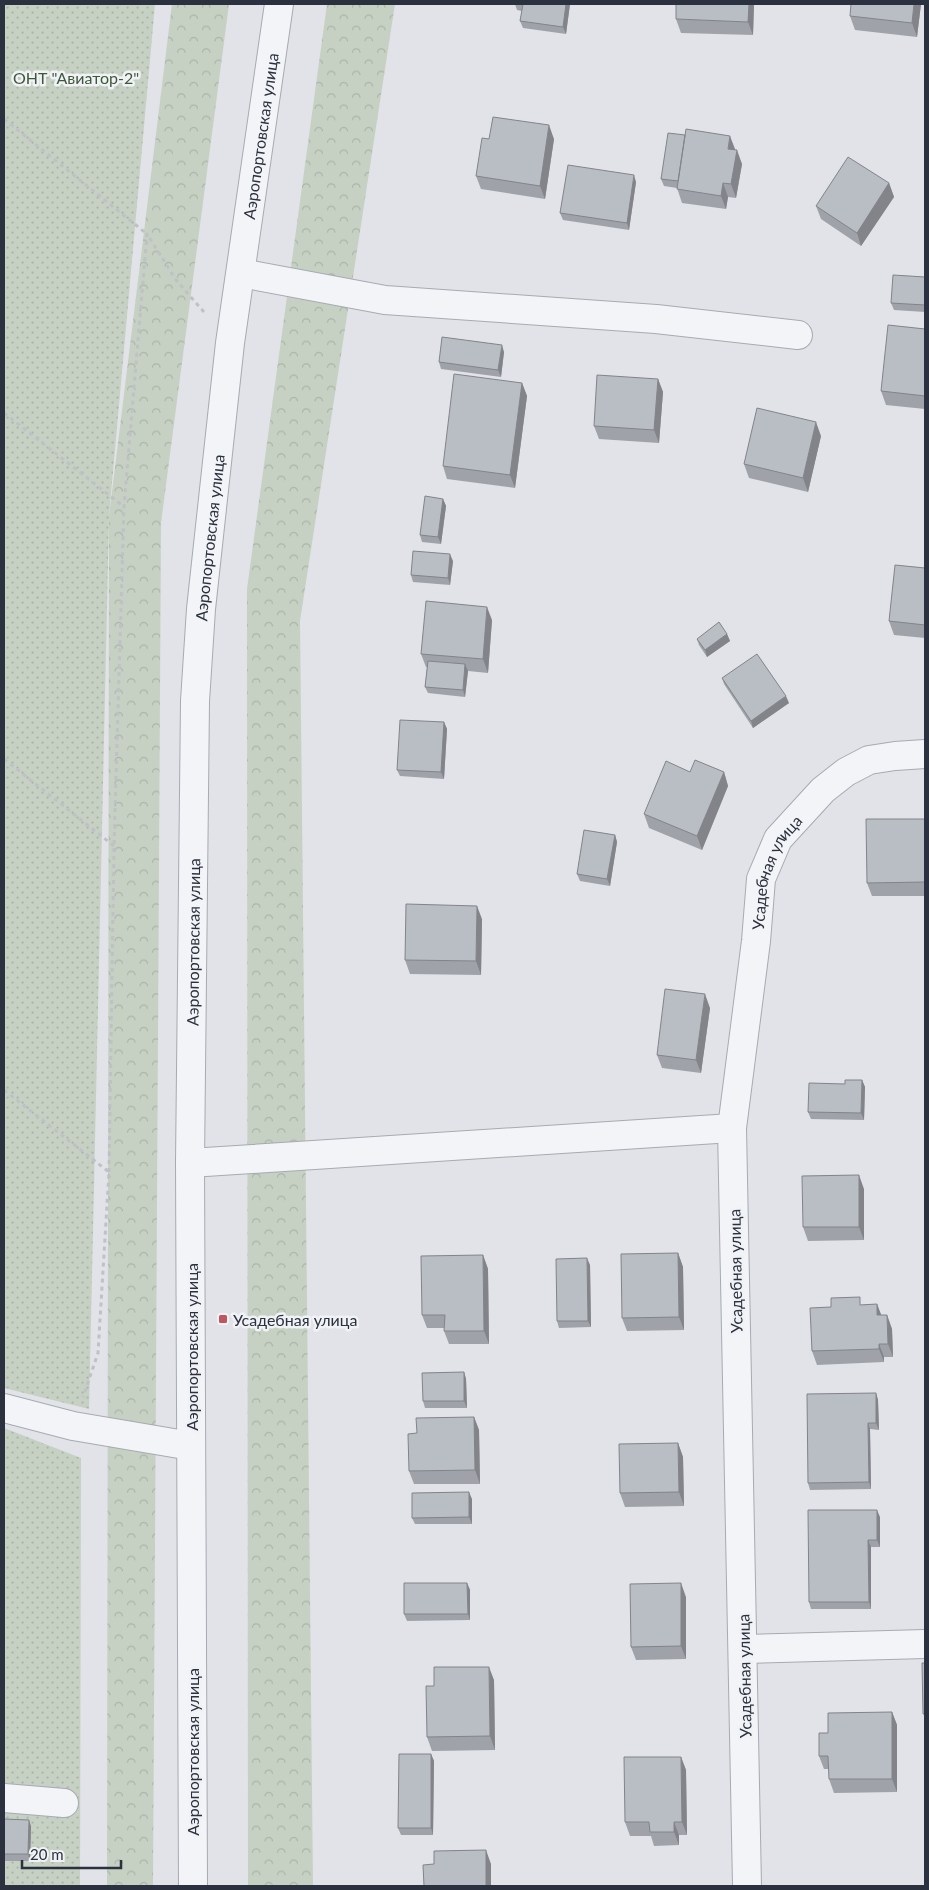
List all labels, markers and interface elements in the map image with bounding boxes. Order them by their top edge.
street label: Аэропортовская улица [239,52,281,220]
park label: ОНТ "Авиатор-2" [13,68,139,87]
street label: Аэропортовская улица [191,453,227,622]
street label: Усадебная улица [747,811,805,931]
street label: Аэропортовская улица [182,858,203,1026]
street label: Усадебная улица [724,1209,746,1333]
street label: Аэропортовская улица [182,1263,201,1431]
place label: Усадебная улица [233,1310,357,1329]
marker: Усадебная улица [217,1313,229,1325]
street label: Усадебная улица [733,1614,755,1738]
street label: Аэропортовская улица [183,1668,202,1836]
scale bar [22,1838,121,1870]
text: 20 m [30,1845,64,1863]

